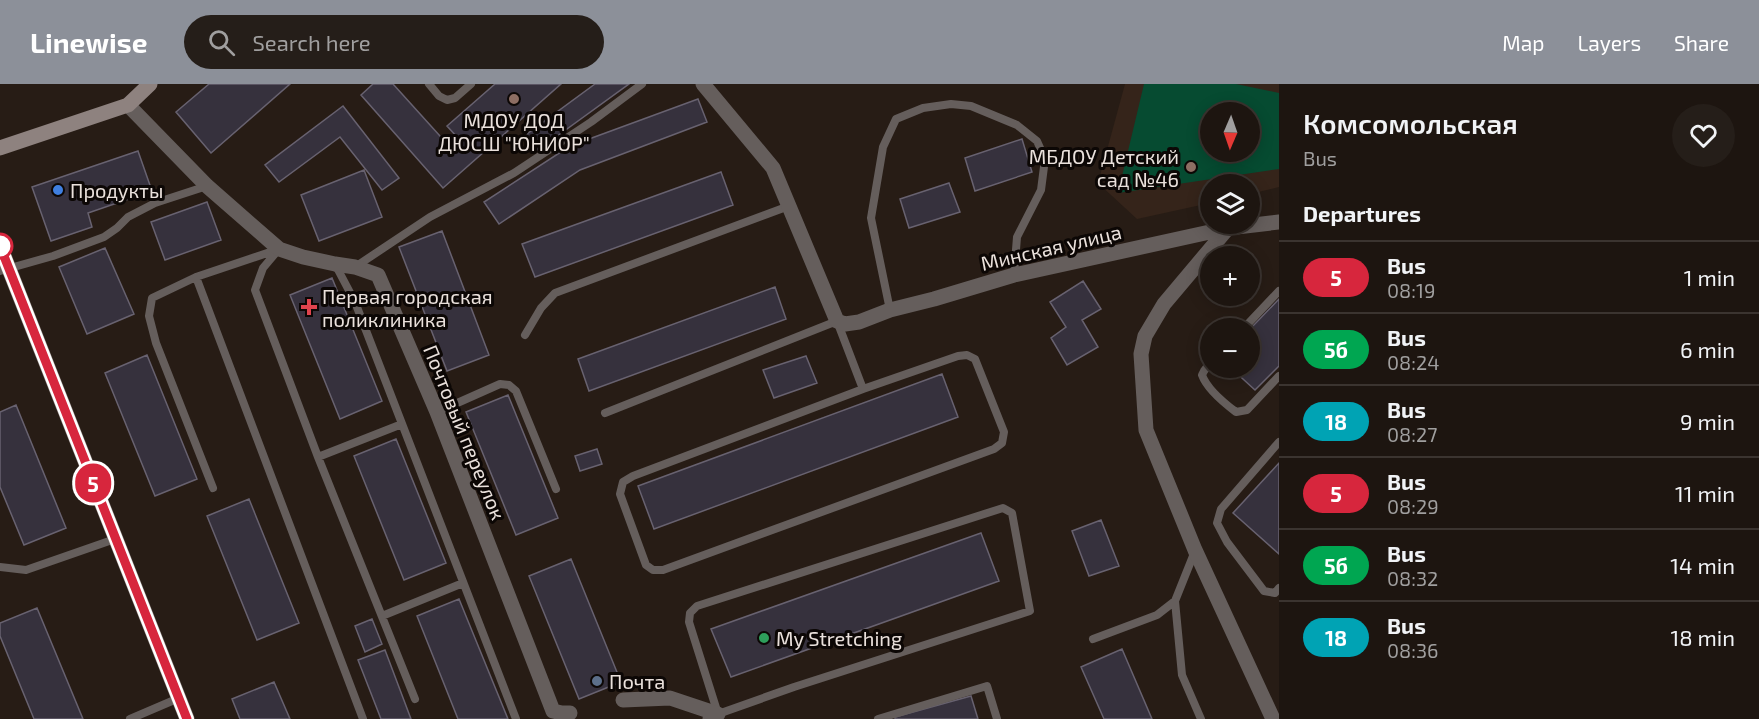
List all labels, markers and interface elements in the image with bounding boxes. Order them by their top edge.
search box [184,15,604,69]
text: Linewise [30,25,148,59]
icon: search [205,26,238,59]
text: Search here [253,29,371,55]
text: Map [1502,30,1544,55]
text: Layers [1577,30,1641,55]
text: Share [1674,30,1729,55]
marker: МДОУ ДОД ДЮСШ "ЮНИОР" [507,92,521,106]
north arrow [1200,102,1260,162]
map controls [1200,102,1260,378]
button: heart [1672,104,1735,167]
text: Комсомольская [1303,106,1518,140]
place label: МДОУ ДОД ДЮСШ "ЮНИОР" [438,108,590,155]
place label: МБДОУ Детский сад №46 [1029,144,1179,191]
text: Bus [1303,146,1337,170]
marker: МБДОУ Детский сад №46 [1184,160,1198,174]
button: layers [1200,174,1260,234]
place label: Продукты [70,178,163,203]
marker: Продукты [51,183,65,197]
text: Departures [1303,200,1421,226]
street label: Минская улица [978,219,1124,276]
unlabelled marker [0,233,13,259]
button: + [1200,246,1260,306]
text: Bus [1387,252,1426,278]
text: 1 min [1684,264,1735,290]
text: 5 [1330,265,1342,290]
text: 08:19 [1387,278,1435,302]
place label: Первая городская поликлиника [322,284,493,331]
marker: Первая городская поликлиника [300,298,318,316]
button: − [1200,318,1260,378]
text: Bus [1387,324,1426,350]
text: 6 min [1680,336,1735,362]
text: 5б [1324,337,1348,362]
street label: Почтовый переулок [418,341,511,523]
text: 08:24 [1387,350,1439,374]
text: Bus [1387,396,1426,422]
text: 9 min [1680,408,1735,434]
text: 18 [1325,409,1347,434]
text: 08:27 [1387,422,1437,446]
line badge: 5 [74,464,112,502]
text: Bus [1387,468,1426,494]
text: 5 [87,471,99,496]
text: 11 min [1675,480,1735,506]
text: 5 [1330,481,1342,506]
text: 08:29 [1387,494,1439,518]
text: Bus [1387,540,1426,566]
text: 14 min [1670,552,1735,578]
text: 5б [1324,553,1348,578]
text: 08:32 [1387,566,1438,590]
text: Bus [1387,612,1426,638]
text: 18 min [1670,624,1735,650]
text: 18 [1325,625,1347,650]
place label: My Stretching [776,626,902,650]
marker: My Stretching [757,631,771,645]
text: 08:36 [1387,638,1438,662]
place label: Почта [609,669,665,693]
marker: Почта [590,674,604,688]

